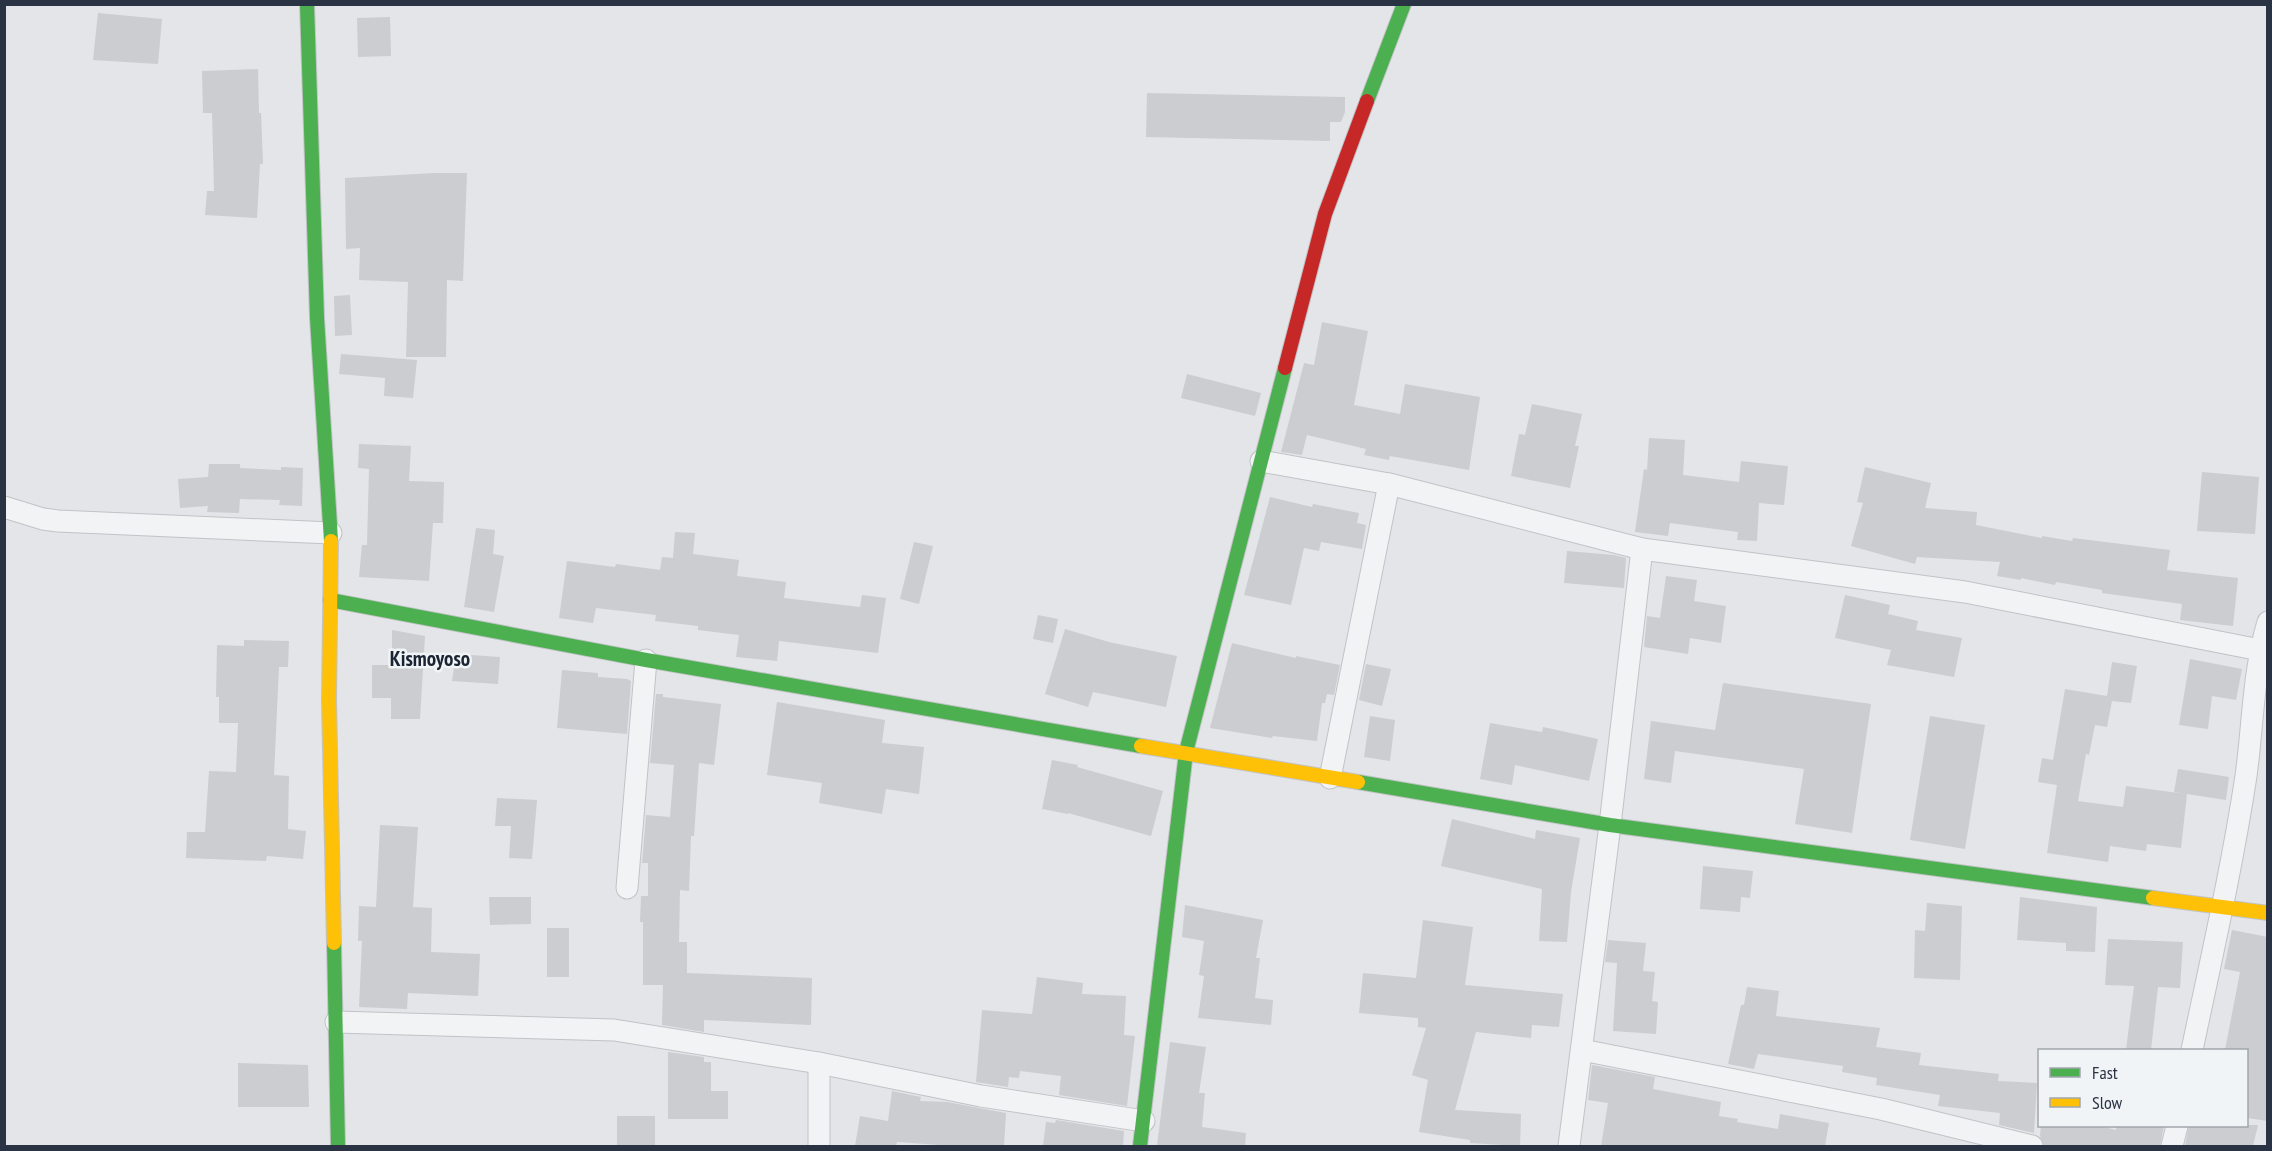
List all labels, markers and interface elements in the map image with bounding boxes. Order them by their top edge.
district label: Kismoyoso [390,645,470,672]
legend [2038,1049,2248,1127]
text: Fast [2092,1061,2118,1084]
text: Slow [2092,1091,2123,1114]

